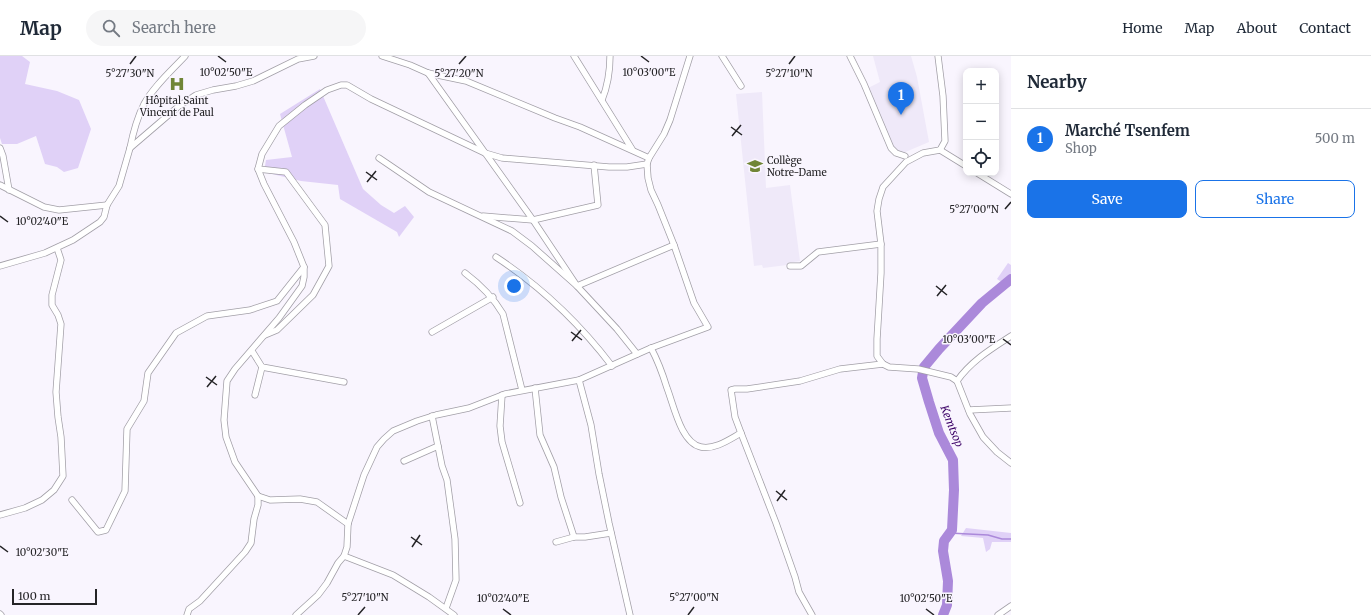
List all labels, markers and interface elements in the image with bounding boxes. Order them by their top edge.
search box [86,10,366,46]
text: Map [20,16,62,40]
icon: search [100,17,122,39]
text: Search here [132,18,216,37]
text: Home [1122,19,1163,37]
text: Map [1185,19,1214,37]
text: About [1236,19,1277,37]
text: Contact [1299,19,1351,37]
text: 10°02'50"E [200,66,253,79]
text: 10°03'00"E [623,66,676,79]
text: 5°27'30"N [106,67,155,80]
text: 5°27'20"N [435,67,484,80]
text: 5°27'10"N [765,67,813,80]
map controls [963,68,999,176]
button: + [963,68,999,104]
text: Nearby [1027,71,1087,93]
hospital icon: Hôpital Saint Vincent de Paul [168,75,186,93]
pin: 1 [888,82,914,115]
place label: Hôpital Saint Vincent de Paul [139,94,214,119]
button: − [963,104,999,140]
text: Marché Tsenfem [1065,121,1190,140]
text: 1 [1037,130,1043,147]
text: 500 m [1315,130,1355,147]
button: locate [963,140,999,176]
text: Shop [1065,140,1097,157]
place label: Collège Notre-Dame [767,154,827,179]
school or university icon: Collège Notre-Dame [746,157,764,175]
button: Save [1027,180,1187,218]
button: Share [1195,180,1355,218]
text: 5°27'00"N [949,203,999,216]
text: 10°02'40"E [16,215,69,228]
your location [504,276,524,296]
text: 10°03'00"E [943,333,996,346]
water label: Kemtsop [937,402,967,449]
text: 10°02'30"E [16,546,69,559]
scale bar [12,587,97,606]
text: 100 m [18,589,50,603]
text: 5°27'10"N [341,591,389,604]
text: 5°27'00"N [669,591,719,604]
text: 10°02'40"E [477,592,530,605]
text: 10°02'50"E [900,592,953,605]

